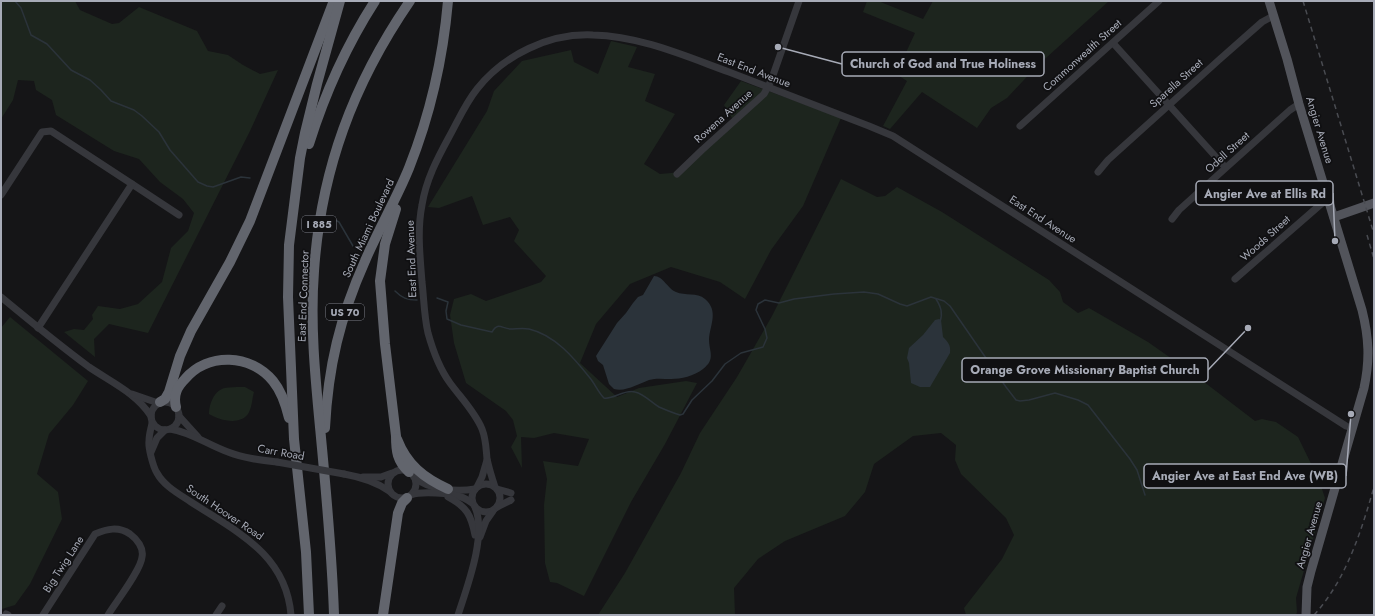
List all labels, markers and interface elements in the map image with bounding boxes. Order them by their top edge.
street label: Commonwealth Street [1039,15,1125,95]
street label: East End Avenue [715,49,793,91]
callout: Church of God and True Holiness [842,52,1044,76]
street label: Sparella Street [1146,54,1206,111]
text: Church of God and True Holiness [850,55,1037,73]
street label: Rowena Avenue [690,85,756,147]
street label: Angier Avenue [1302,95,1338,166]
street label: Odell Street [1201,127,1253,176]
street label: South Miami Boulevard [338,176,398,280]
callout: Angier Ave at Ellis Rd [1196,181,1333,205]
text: Angier Ave at Ellis Rd [1203,185,1326,203]
street label: East End Avenue [1006,191,1080,247]
street label: Woods Street [1237,211,1294,265]
road number: I 885 [302,216,336,232]
street label: East End Avenue [402,220,420,298]
street label: East End Connector [293,250,313,342]
road number: US 70 [326,304,364,320]
callout: Orange Grove Missionary Baptist Church [962,358,1208,382]
text: Orange Grove Missionary Baptist Church [970,361,1200,379]
street label: Carr Road [256,440,306,464]
callout: Angier Ave at East End Ave (WB) [1144,464,1346,488]
text: Angier Ave at East End Ave (WB) [1151,467,1338,485]
street label: South Hoover Road [183,480,267,544]
street label: Angier Avenue [1292,499,1326,570]
street label: Big Twig Lane [39,532,88,596]

